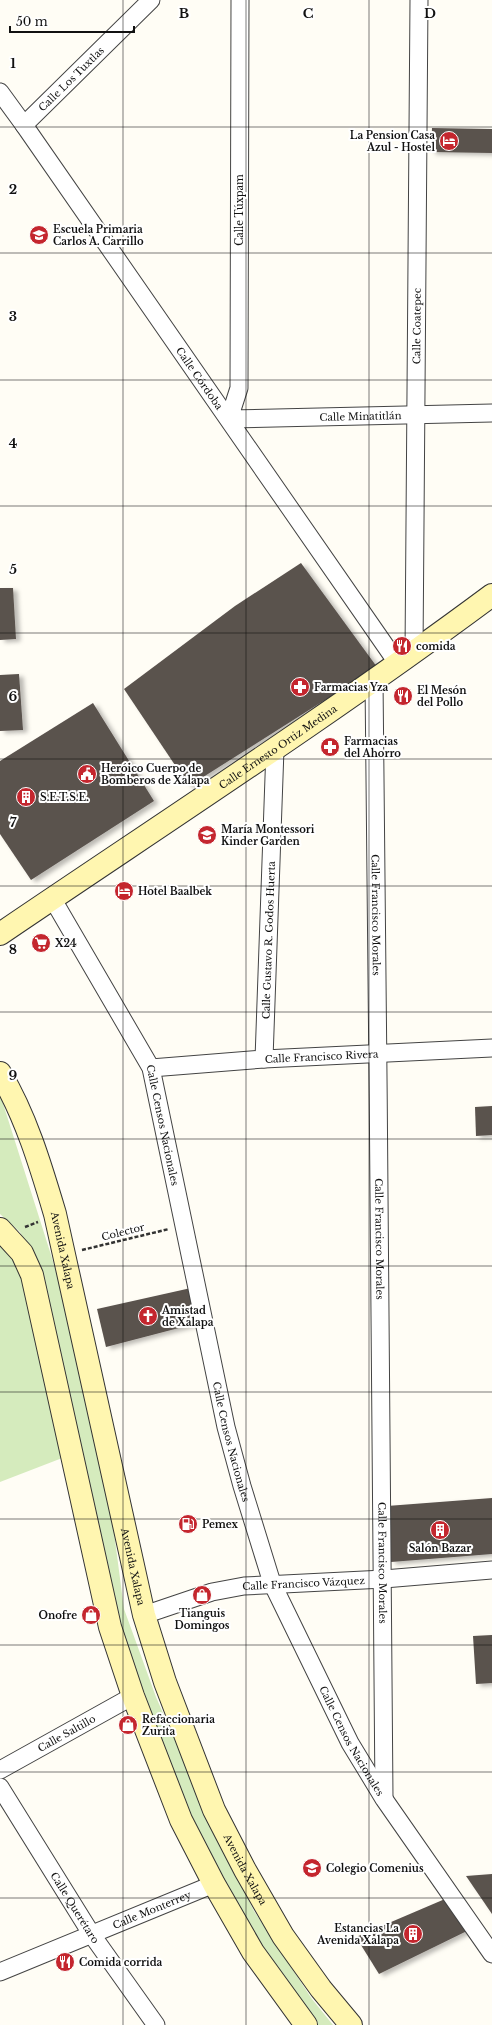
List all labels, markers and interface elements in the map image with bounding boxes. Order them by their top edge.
text: B [179,5,189,22]
text: C [303,5,314,22]
text: D [424,5,436,22]
scale bar [10,8,134,34]
text: 50 m [16,14,48,29]
street label: Calle Los Tuxtlas [35,43,107,114]
text: 1 [10,55,16,72]
place label: La Pension Casa Azul - Hostel [350,129,435,154]
hotel icon: La Pension Casa Azul - Hostel [438,130,460,152]
street label: Calle Túxpam [233,174,246,246]
text: 2 [9,181,17,198]
place label: Escuela Primaria Carlos A. Carrillo [53,223,144,248]
school or university icon: Escuela Primaria Carlos A. Carrillo [28,224,50,246]
street label: Calle Coatepec [410,287,423,364]
text: 3 [9,308,17,325]
street label: Calle Córdoba [173,344,226,412]
street label: Calle Minatitlán [319,409,402,423]
text: 4 [9,435,18,452]
text: 5 [9,561,17,578]
restaurant icon: comida [391,635,413,657]
place label: comida [416,640,456,653]
pharmacy icon: Farmacias Yza [289,676,311,698]
place label: Farmacias Yza [314,681,389,694]
place label: El Mesón del Pollo [417,684,467,709]
restaurant icon: El Mesón del Pollo [392,685,414,707]
text: 6 [9,688,18,705]
street label: Calle Ernesto Ortiz Medina [216,701,340,791]
place label: Farmacias del Ahorro [344,735,401,760]
pharmacy icon: Farmacias del Ahorro [319,736,341,758]
place label: Heróico Cuerpo de Bomberos de Xalapa [101,762,210,787]
public building icon: Heróico Cuerpo de Bomberos de Xalapa [76,763,98,785]
building icon: S.E.T.S.E. [15,786,37,808]
place label: S.E.T.S.E. [40,791,89,804]
text: 7 [10,814,17,831]
place label: María Montessori Kinder Garden [221,823,315,848]
school or university icon: María Montessori Kinder Garden [196,824,218,846]
street label: Calle Francisco Morales [369,854,383,976]
street label: Calle Gustavo R. Godos Huerta [259,860,278,1019]
hotel icon: Hotel Baalbek [113,880,135,902]
place label: Hotel Baalbek [138,885,212,898]
supermarket icon: X24 [30,932,52,954]
place label: X24 [54,937,77,950]
text: 8 [9,941,17,958]
street label: Calle Francisco Rivera [264,1047,379,1065]
street label: Calle Censos Nacionales [144,1063,182,1187]
text: 9 [9,1067,18,1084]
street label: Calle Francisco Morales [373,1178,387,1300]
street label: Avenida Xalapa [48,1209,78,1291]
street label: Colector [100,1220,146,1244]
place label: Amistad de Xalapa [161,1304,214,1329]
church icon: Amistad de Xalapa [137,1305,159,1327]
street label: Calle Censos Nacionales [210,1380,253,1504]
street label: Calle Francisco Morales [376,1502,390,1624]
fuel station icon: Pemex [177,1513,199,1535]
place label: Pemex [202,1518,239,1531]
building icon: Salón Bazar [429,1519,451,1541]
street label: Avenida Xalapa [118,1526,148,1607]
place label: Salón Bazar [409,1542,471,1555]
street label: Calle Francisco Vázquez [242,1573,366,1593]
shop icon: Tianguis Domingos [191,1584,213,1606]
shop icon: Onofre [80,1604,102,1626]
place label: Tianguis Domingos [174,1607,230,1632]
place label: Onofre [39,1609,77,1622]
street label: Calle Censos Nacionales [317,1684,387,1799]
street label: Calle Saltillo [35,1712,98,1754]
place label: Refaccionaria Zurita [142,1713,215,1738]
shop icon: Refaccionaria Zurita [117,1714,139,1736]
street label: Avenida Xalapa [221,1831,270,1908]
school or university icon: Colegio Comenius [301,1857,323,1879]
place label: Colegio Comenius [326,1862,424,1875]
street label: Calle Querétaro [48,1870,102,1946]
street label: Calle Monterrey [110,1887,193,1932]
place label: Estancias La Avenida Xalapa [316,1922,399,1947]
building icon: Estancias La Avenida Xalapa [402,1923,424,1945]
restaurant icon: Comida corrida [54,1951,76,1973]
place label: Comida corrida [79,1956,163,1969]

